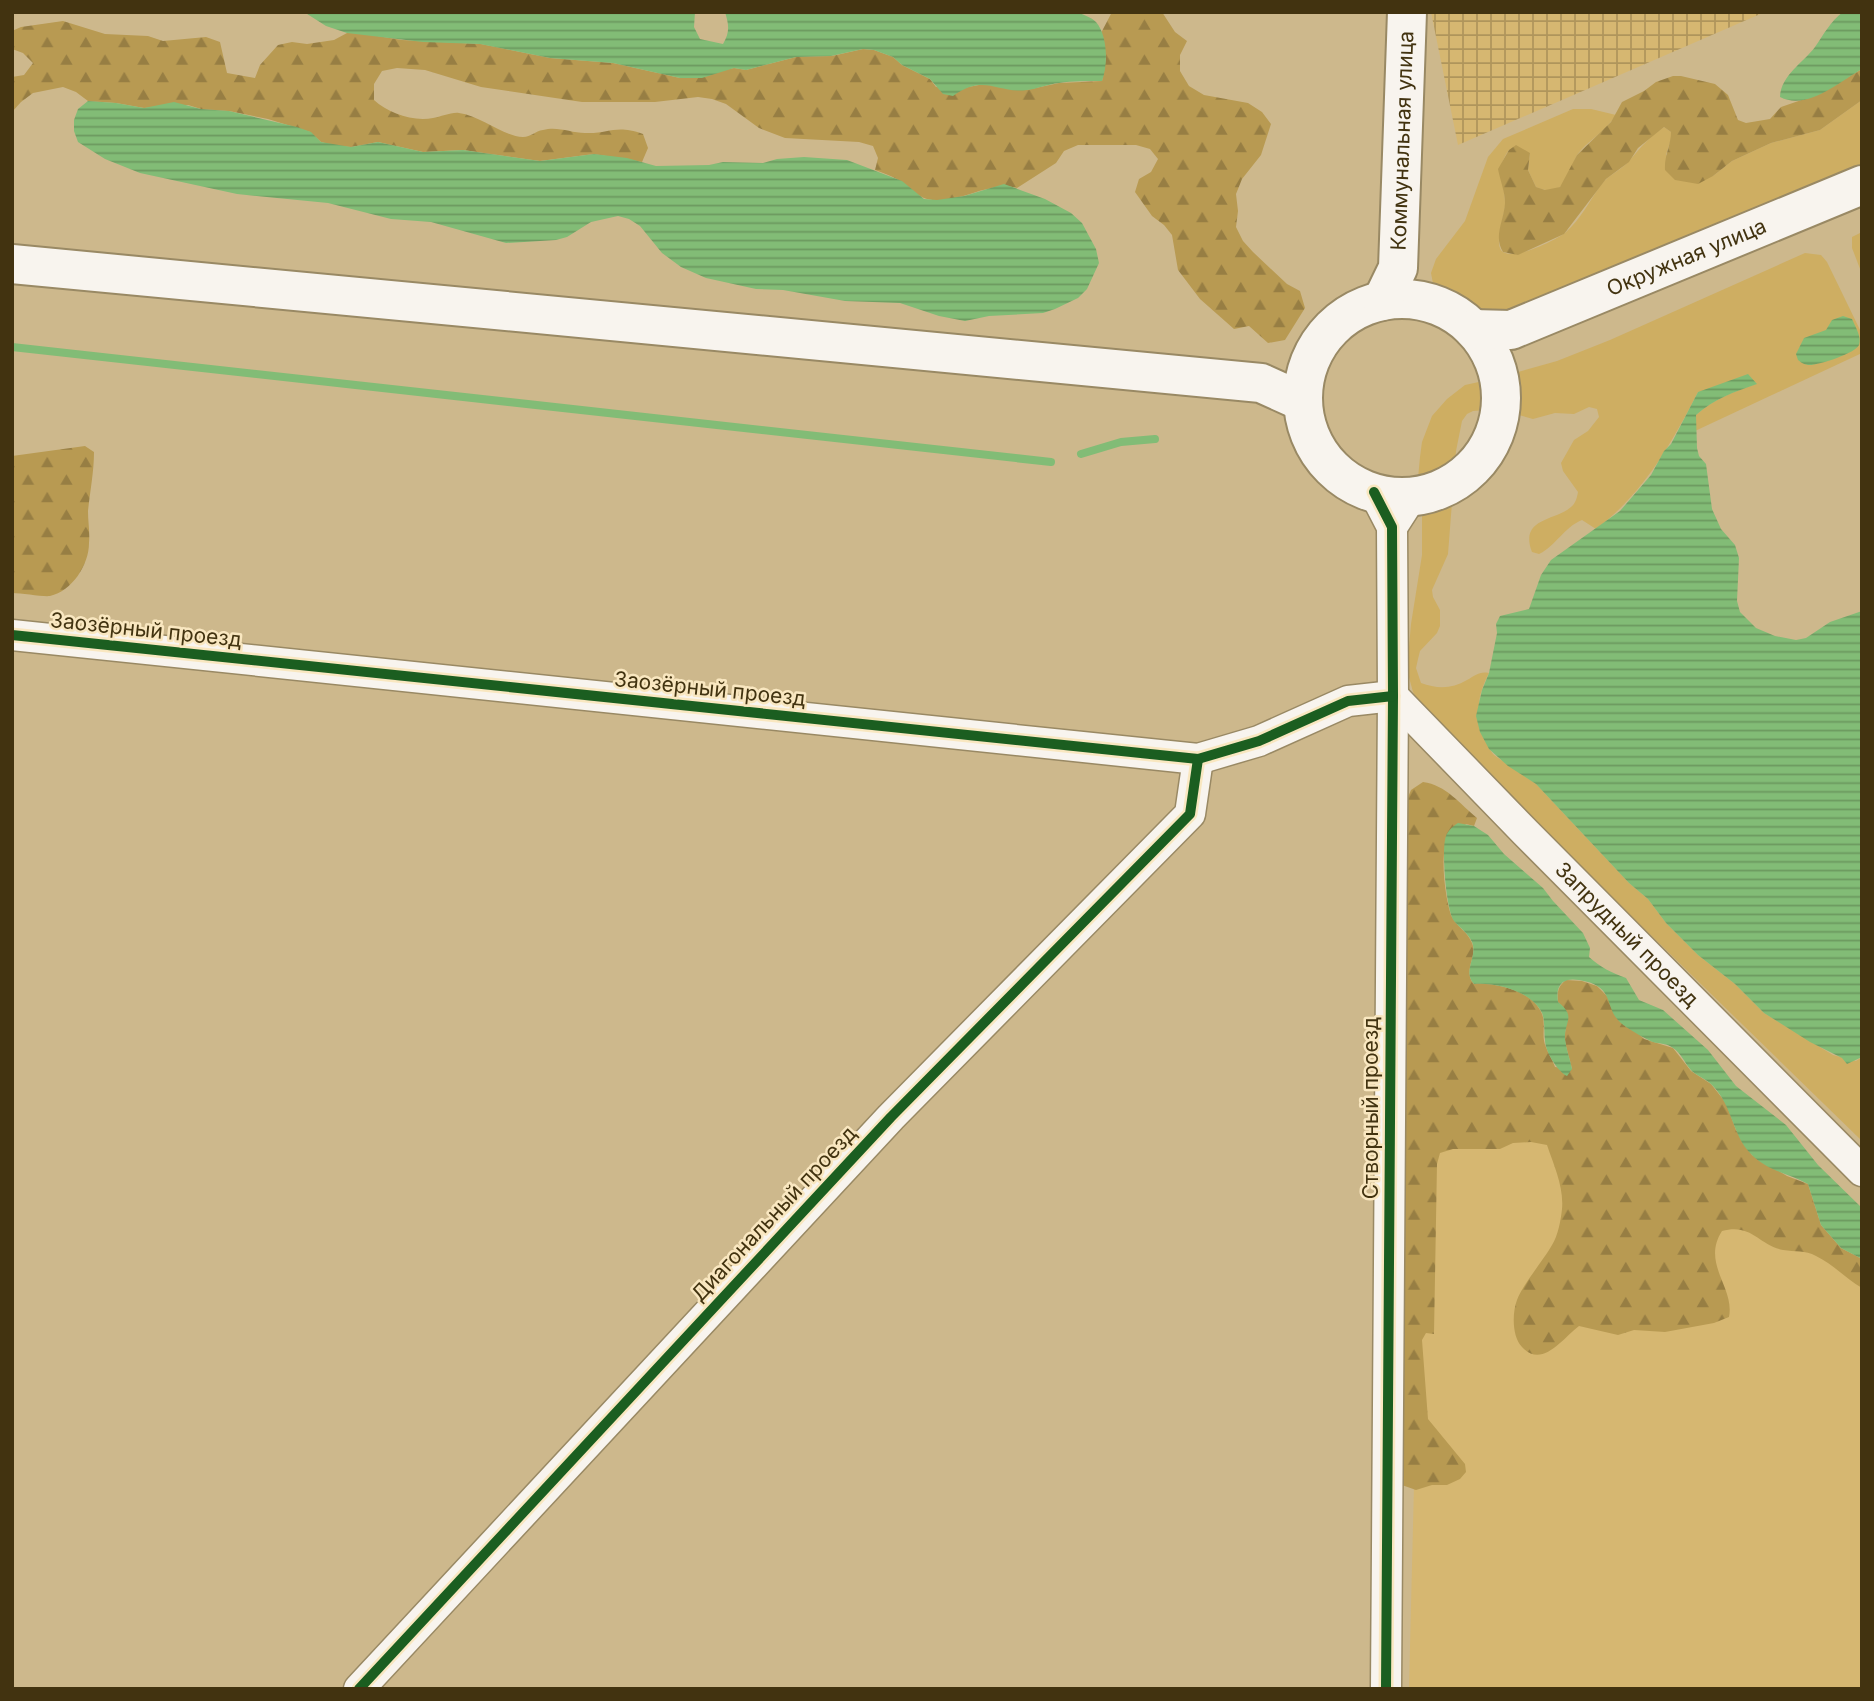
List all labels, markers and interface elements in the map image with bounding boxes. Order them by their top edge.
street label: Коммунальная улица [1386,31,1418,251]
street label: Окружная улица [1603,213,1770,301]
street label: Заозёрный проезд [49,607,243,652]
street label: Заозёрный проезд [613,666,807,711]
street label: Запрудный проезд [1550,857,1704,1012]
street label: Створный проезд [1358,1017,1383,1199]
street label: Диагональный проезд [686,1121,861,1307]

